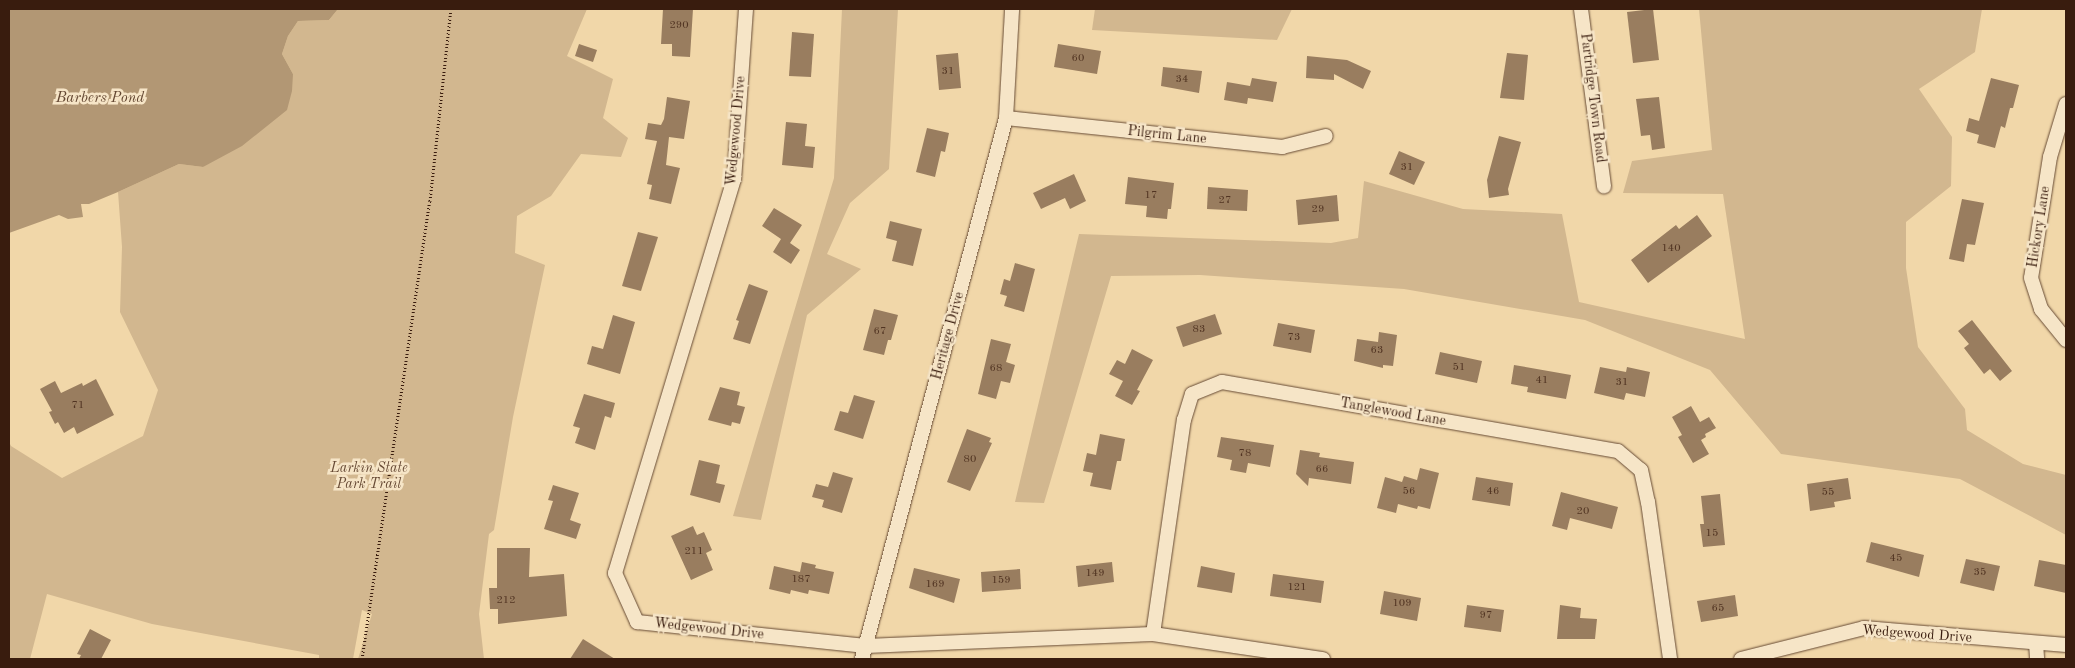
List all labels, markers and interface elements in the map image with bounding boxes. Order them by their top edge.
house number: 290 [669,19,689,33]
street label: Partridge Town Road [1577,32,1609,164]
house number: 60 [1072,52,1084,66]
house number: 31 [942,65,954,79]
house number: 34 [1176,73,1188,87]
street label: Wedgewood Drive [723,75,749,187]
water label: Barbers Pond [56,90,144,108]
street label: Pilgrim Lane [1127,122,1207,148]
house number: 31 [1401,161,1413,175]
street label: Hickory Lane [2024,185,2054,269]
house number: 17 [1145,189,1157,203]
house number: 27 [1219,194,1231,208]
house number: 29 [1312,203,1324,217]
house number: 140 [1661,242,1681,256]
street label: Heritage Drive [928,290,968,382]
house number: 83 [1193,323,1205,337]
house number: 67 [874,325,886,339]
house number: 73 [1288,331,1300,345]
house number: 63 [1371,344,1383,358]
house number: 51 [1453,361,1465,375]
house number: 68 [990,362,1002,376]
house number: 41 [1536,374,1548,388]
house number: 31 [1616,376,1628,390]
street label: Tanglewood Lane [1339,394,1447,430]
house number: 71 [72,399,84,413]
house number: 78 [1239,447,1251,461]
house number: 80 [964,453,976,467]
park label: Larkin State Park Trail [330,460,408,492]
house number: 66 [1316,463,1328,477]
house number: 56 [1403,485,1415,499]
house number: 46 [1487,485,1499,499]
house number: 55 [1822,486,1834,500]
house number: 20 [1577,505,1589,519]
house number: 15 [1706,527,1718,541]
house number: 211 [684,545,704,559]
house number: 45 [1890,552,1902,566]
house number: 35 [1974,566,1986,580]
house number: 149 [1085,567,1105,581]
house number: 187 [791,573,811,587]
house number: 159 [991,574,1011,588]
house number: 169 [925,578,945,592]
house number: 121 [1287,581,1307,595]
house number: 212 [496,594,516,608]
house number: 109 [1392,597,1412,611]
house number: 65 [1712,602,1724,616]
house number: 97 [1480,609,1492,623]
street label: Wedgewood Drive [653,615,765,643]
street label: Wedgewood Drive [1861,622,1973,646]

